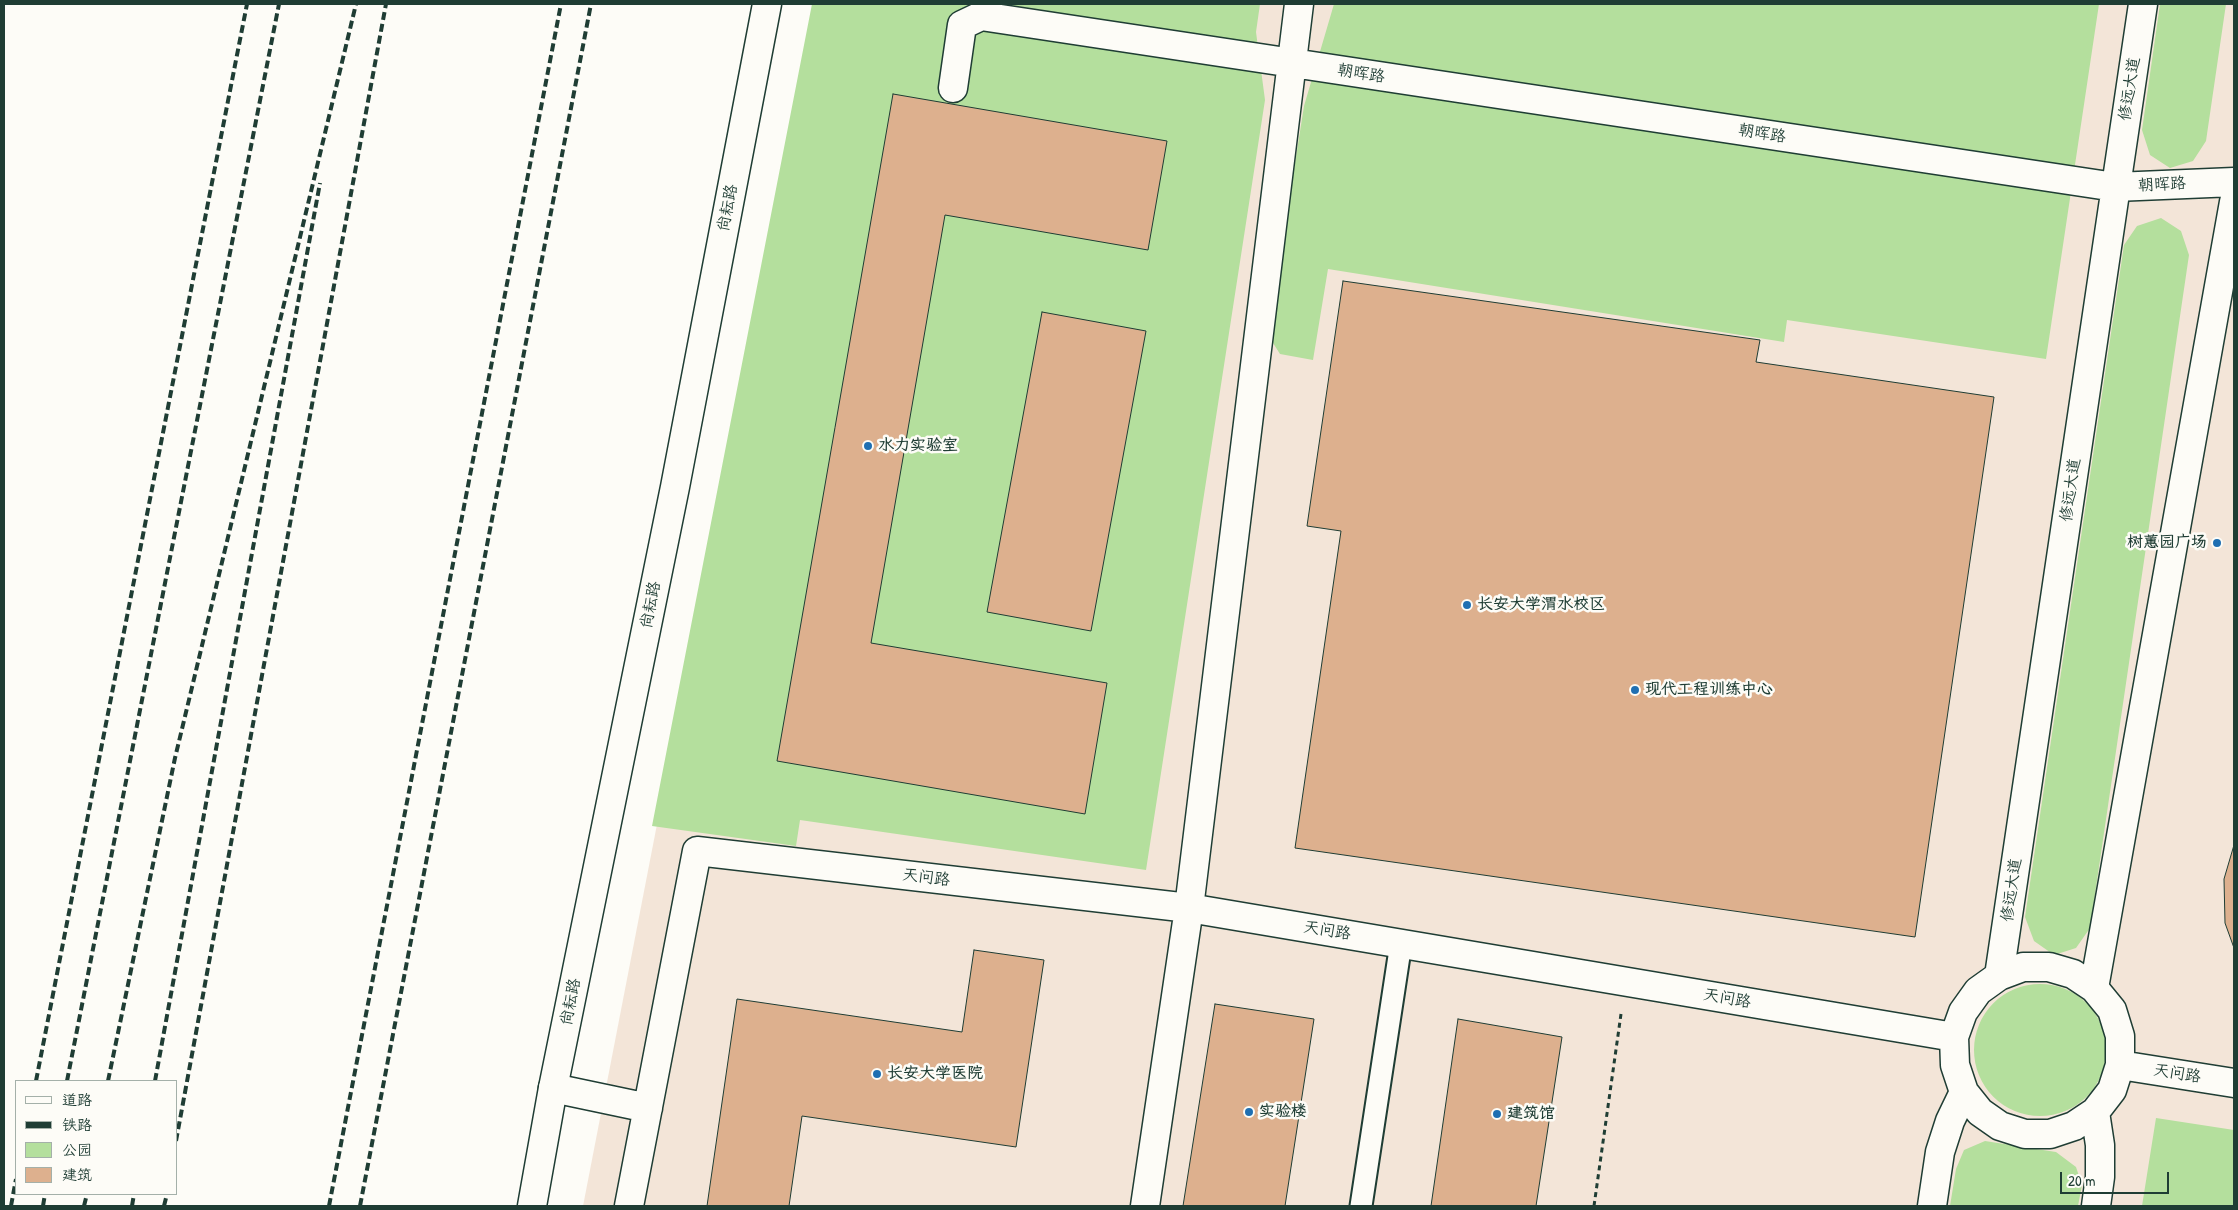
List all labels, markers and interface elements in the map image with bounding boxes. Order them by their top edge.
street label: 修远大道 [2116,56,2144,122]
street label: 朝晖路 [1336,61,1386,87]
street label: 朝晖路 [1737,121,1787,147]
street label: 朝晖路 [2138,174,2186,196]
street label: 尚耘路 [714,183,742,233]
place label: 水力实验室 [878,436,958,456]
marker: 水力实验室 [862,440,874,452]
street label: 修远大道 [2057,457,2085,523]
place label: 树蕙园广场 [2127,533,2207,553]
marker: 树蕙园广场 [2211,537,2223,549]
street label: 尚耘路 [637,580,665,630]
place label: 长安大学渭水校区 [1477,595,1605,615]
marker: 长安大学渭水校区 [1461,599,1473,611]
place label: 现代工程训练中心 [1645,680,1773,700]
marker: 现代工程训练中心 [1629,684,1641,696]
street label: 修远大道 [1998,857,2026,923]
street label: 天问路 [901,866,951,890]
street label: 天问路 [1302,918,1352,944]
street label: 尚耘路 [557,977,585,1027]
street label: 天问路 [1702,985,1752,1013]
street label: 天问路 [2152,1061,2202,1087]
place label: 长安大学医院 [887,1064,983,1084]
marker: 长安大学医院 [871,1068,883,1080]
legend [15,1080,178,1195]
text: 道路 [62,1089,92,1110]
place label: 实验楼 [1259,1102,1307,1122]
place label: 建筑馆 [1507,1104,1555,1124]
marker: 实验楼 [1243,1106,1255,1118]
marker: 建筑馆 [1491,1108,1503,1120]
text: 铁路 [62,1114,92,1135]
text: 公园 [62,1139,92,1160]
scale bar [2063,1162,2172,1194]
text: 建筑 [62,1164,92,1185]
text: 20 m [2068,1170,2095,1191]

